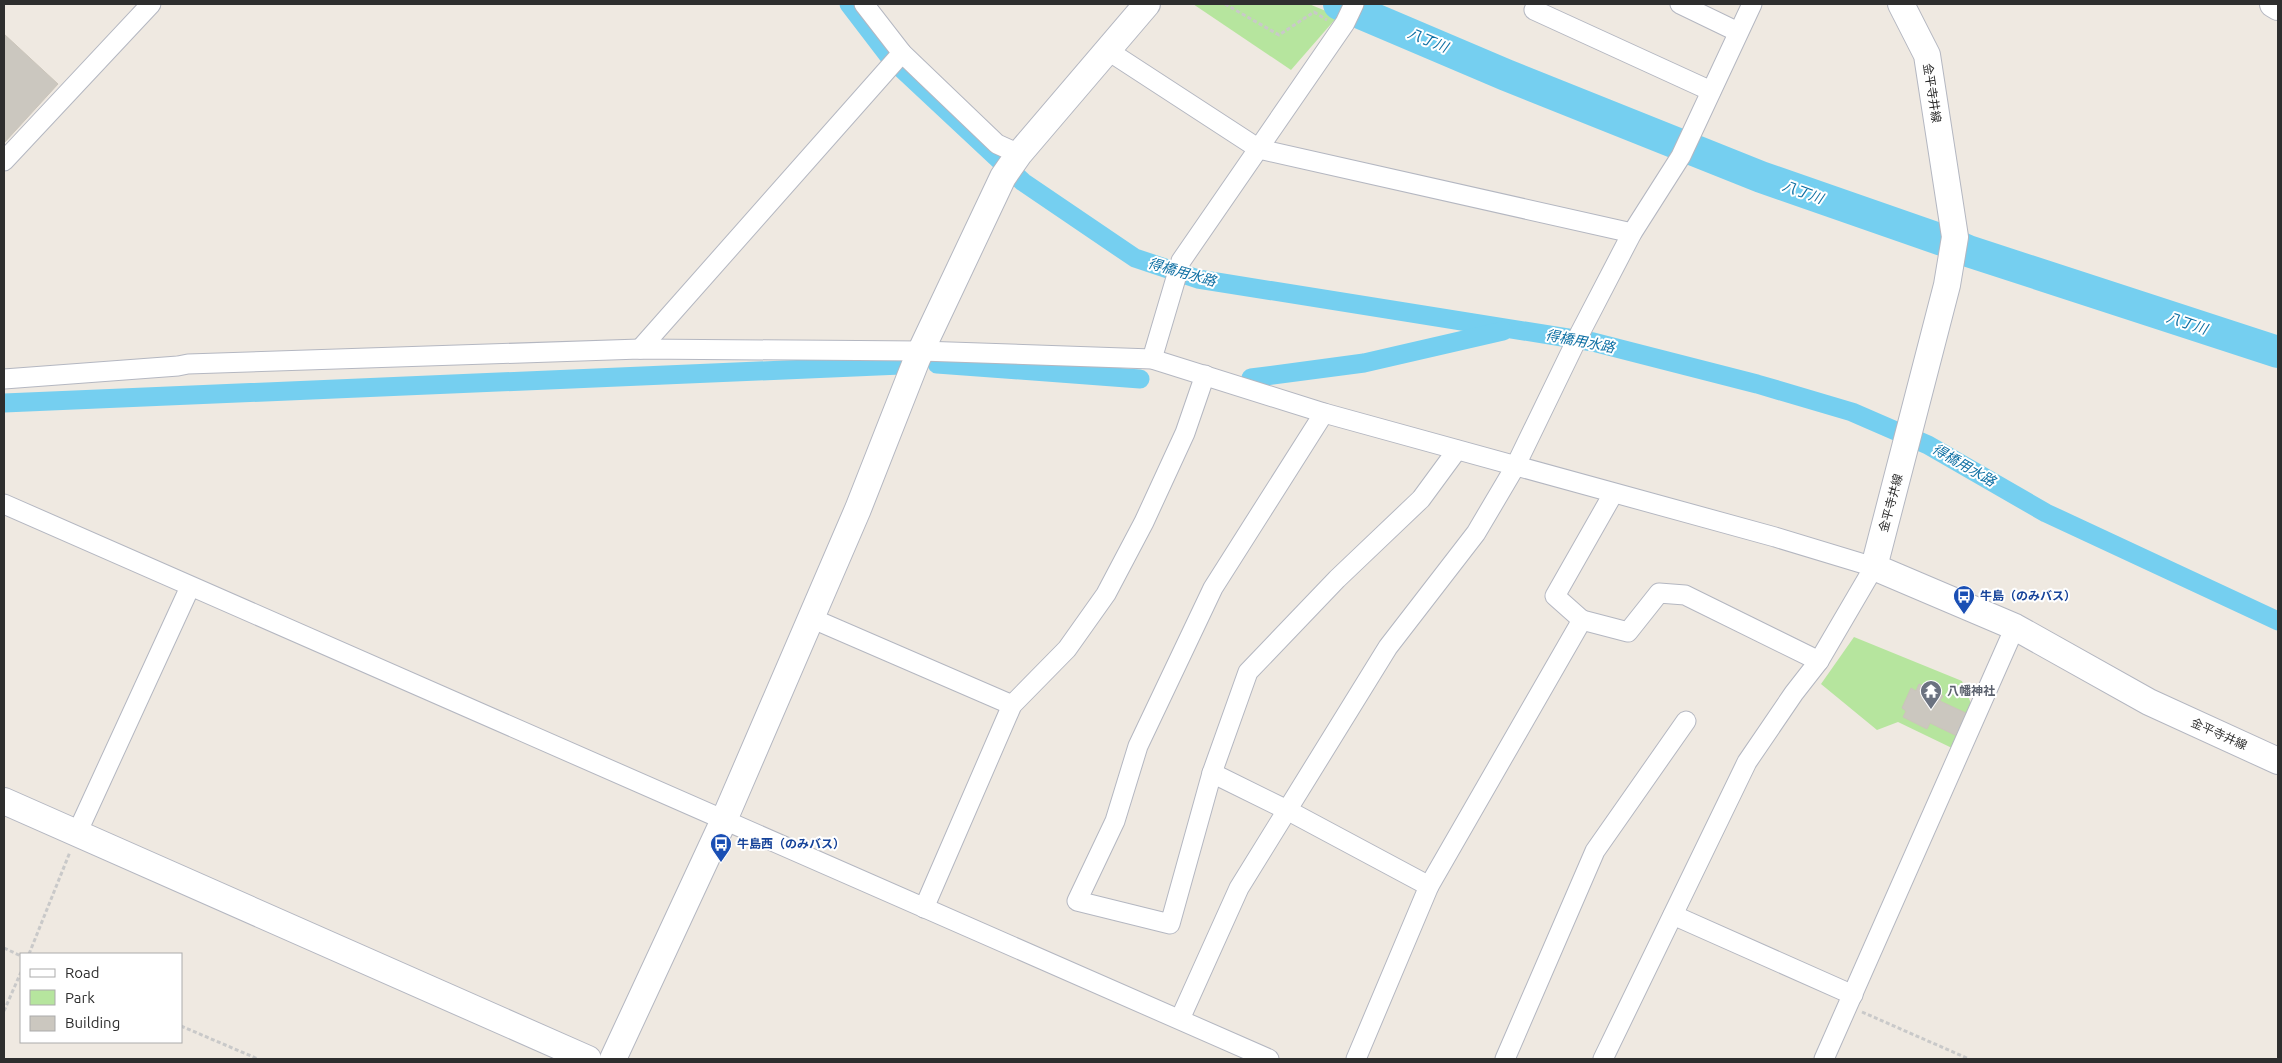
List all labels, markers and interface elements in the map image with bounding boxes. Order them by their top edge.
water label: 八丁川 [1406,25,1452,56]
street label: 金平寺井線 [1921,62,1944,124]
water label: 八丁川 [1781,177,1827,207]
water label: 得橋用水路 [1146,255,1219,290]
water label: 八丁川 [2165,309,2211,338]
water label: 得橋用水路 [1544,326,1617,356]
water label: 得橋用水路 [1930,441,1999,490]
street label: 金平寺井線 [1876,472,1905,534]
bus stop icon: 牛島（のみバス） [1952,584,1976,615]
place label: 牛島（のみバス） [1980,589,2076,602]
temple icon: 八幡神社 [1919,679,1943,710]
place label: 八幡神社 [1947,684,1995,697]
street label: 金平寺井線 [2189,715,2249,752]
bus stop icon: 牛島西（のみバス） [709,832,733,863]
place label: 牛島西（のみバス） [737,837,845,850]
legend [20,953,182,1043]
text: Road [65,964,100,981]
text: Park [65,989,95,1006]
text: Building [65,1014,120,1031]

